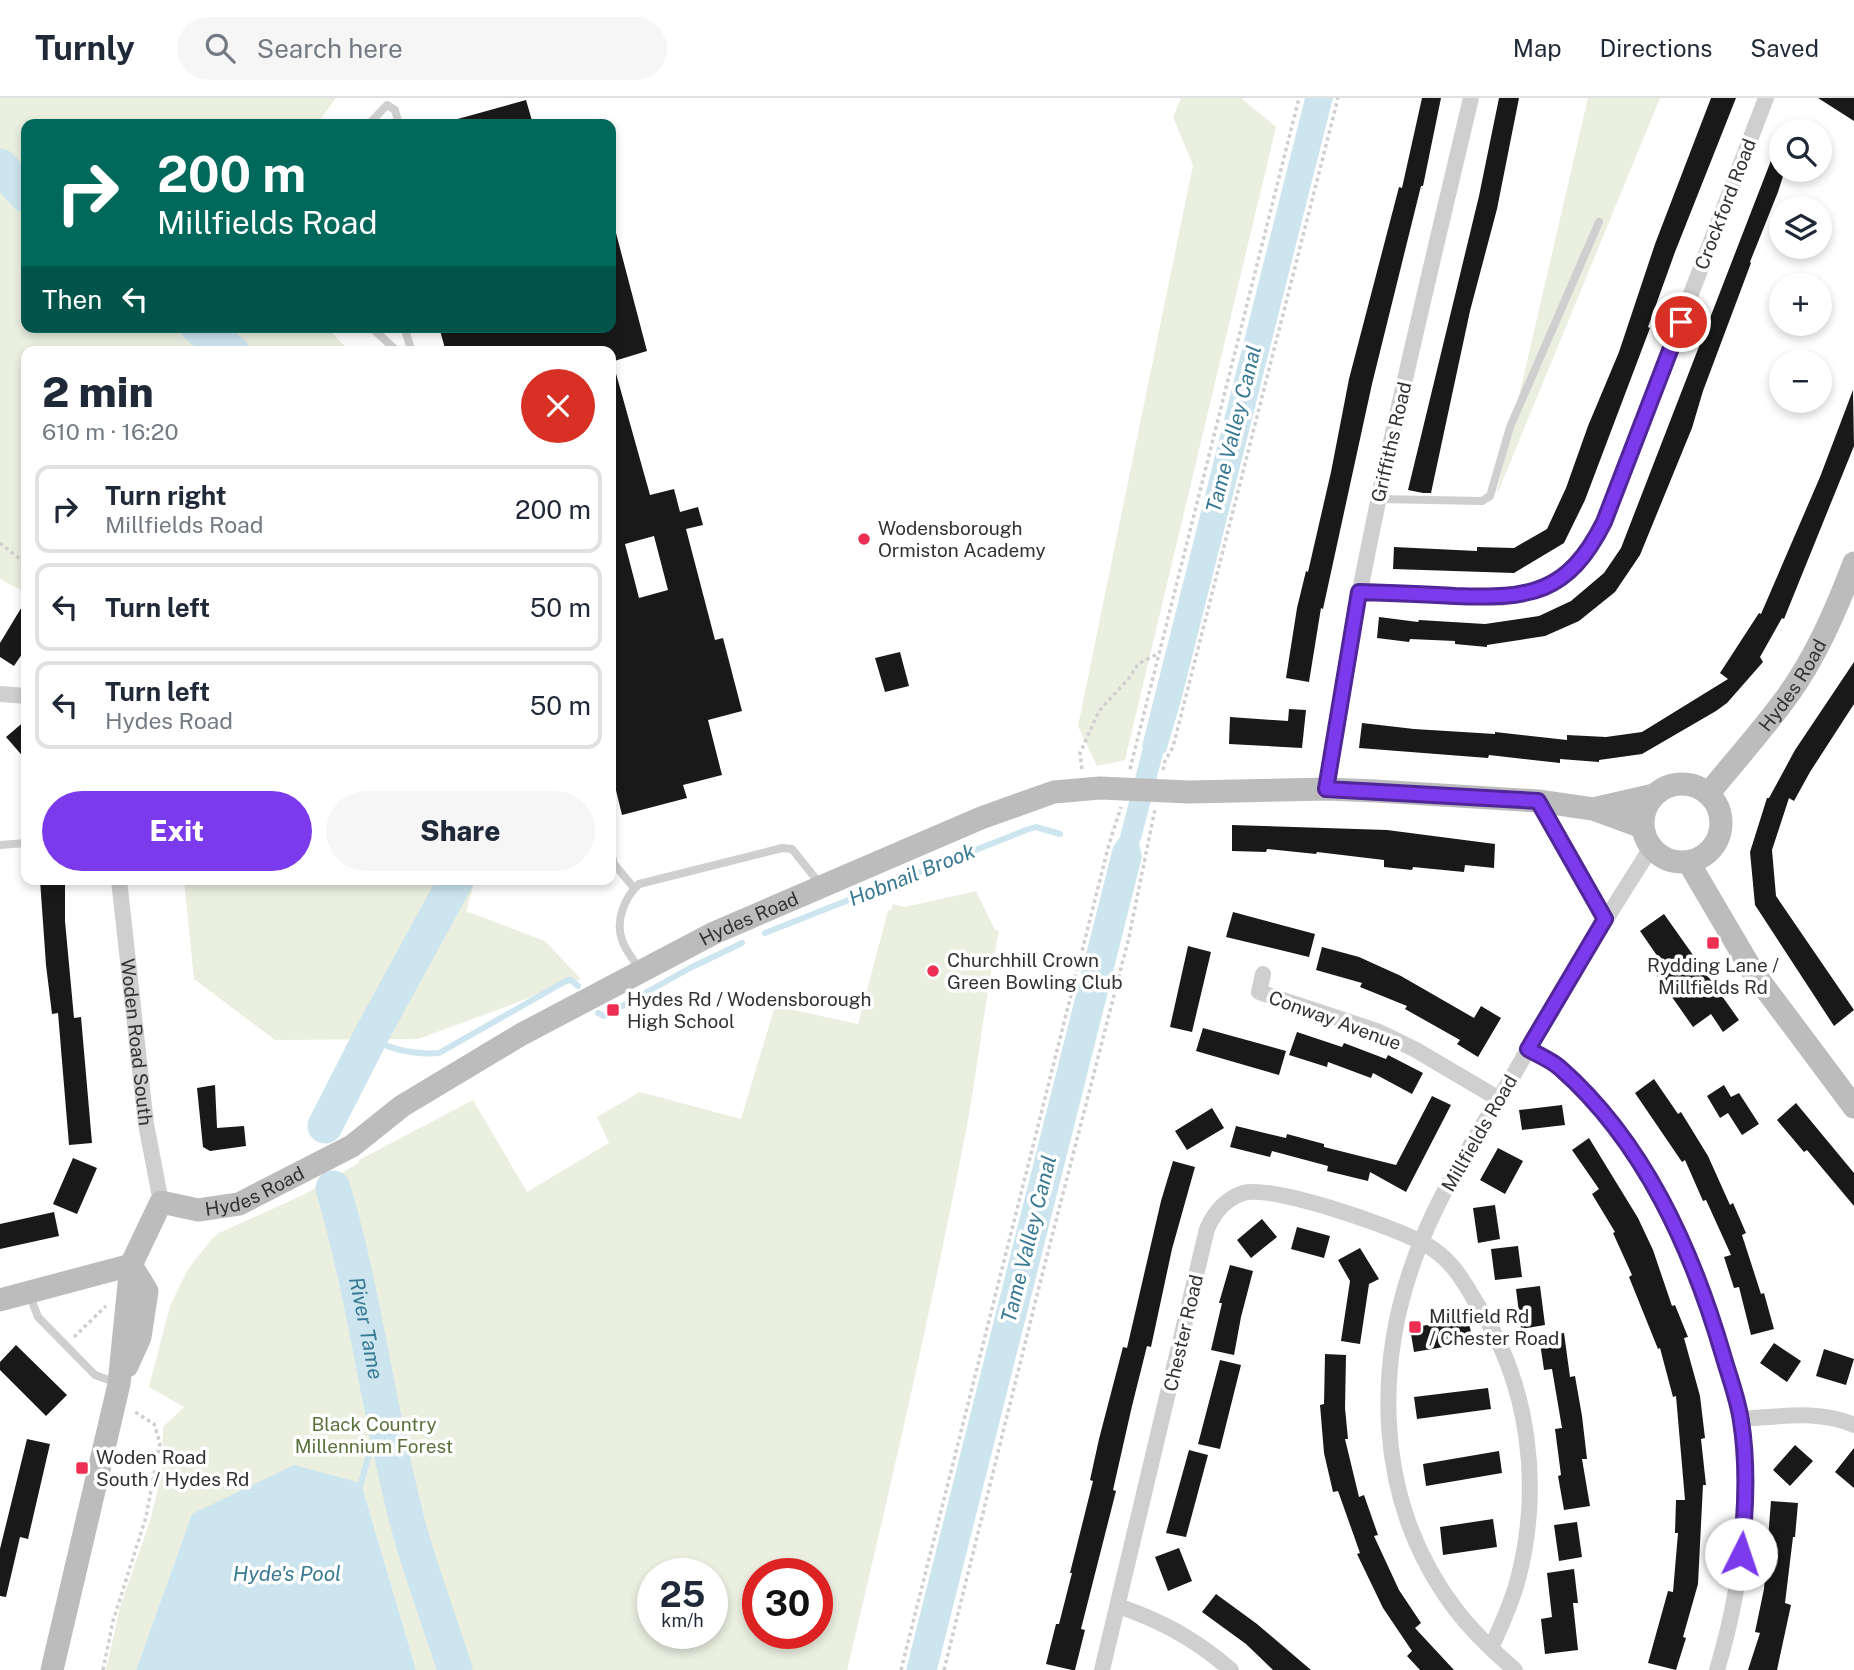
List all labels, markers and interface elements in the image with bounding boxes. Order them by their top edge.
search box [177,17,667,80]
text: Turnly [35,29,135,67]
icon: search [201,29,239,67]
text: Search here [257,33,403,64]
text: Map [1513,34,1562,62]
text: Directions [1600,34,1712,62]
text: Saved [1750,34,1819,62]
map controls [1769,119,1832,413]
button: search [1769,119,1832,182]
street label: Crockford Road [1690,135,1760,273]
text: 200 m [157,145,306,203]
icon: right [42,147,133,238]
button: layers [1769,196,1832,259]
text: Millfields Road [157,204,378,241]
button: + [1769,273,1832,336]
icon: left [116,280,154,318]
text: Then [42,284,102,315]
pin [1651,292,1711,352]
icon: arrive [1662,303,1700,341]
water label: Tame Valley Canal [1201,343,1266,515]
button: − [1769,350,1832,413]
text: 2 min [42,367,154,416]
button: close [521,369,595,443]
street label: Griffiths Road [1366,380,1416,504]
text: 610 m · 16:20 [42,418,179,445]
text: Turn right [105,480,227,511]
icon: right [46,490,84,528]
text: 200 m [515,494,591,525]
text: Millfields Road [105,511,263,538]
place label: Wodensborough Ormiston Academy [878,517,1046,561]
marker: Wodensborough Ormiston Academy [856,531,872,547]
icon: left [46,588,84,626]
text: Turn left [105,592,210,623]
text: 50 m [530,592,591,623]
street label: Hydes Road [1754,635,1830,735]
text: Turn left [105,676,210,707]
icon: left [46,686,84,724]
text: 50 m [530,690,591,721]
text: Hydes Road [105,707,233,734]
button: Exit [42,791,312,871]
button: Share [326,791,595,871]
water label: Hobnail Brook [845,838,979,911]
street label: Hydes Road [695,887,802,950]
marker: Rydding Lane / Millfields Rd [1705,935,1721,951]
place label: Churchhill Crown Green Bowling Club [947,949,1122,993]
place label: Rydding Lane / Millfields Rd [1647,954,1779,998]
street label: Woden Road South [117,957,157,1127]
marker: Churchhill Crown Green Bowling Club [925,963,941,979]
street label: Conway Avenue [1266,986,1404,1054]
place label: Hydes Rd / Wodensborough High School [627,988,871,1032]
marker: Hydes Rd / Wodensborough High School [605,1002,621,1018]
street label: Millfields Road [1437,1071,1521,1195]
water label: Tame Valley Canal [996,1153,1061,1325]
street label: Hydes Road [203,1162,308,1220]
street label: Chester Road [1159,1273,1207,1393]
water label: River Tame [344,1274,389,1381]
place label: Millfield Rd / Chester Road [1429,1305,1559,1349]
marker: Millfield Rd / Chester Road [1407,1319,1423,1335]
park label: Black Country Millennium Forest [295,1413,453,1457]
place label: Woden Road South / Hydes Rd [96,1446,249,1490]
marker: Woden Road South / Hydes Rd [74,1460,90,1476]
position arrow [1704,1517,1778,1591]
speed limit sign: 30 [742,1558,833,1649]
water label: Hyde's Pool [233,1561,341,1586]
text: 25 [660,1574,705,1615]
text: km/h [661,1610,704,1631]

